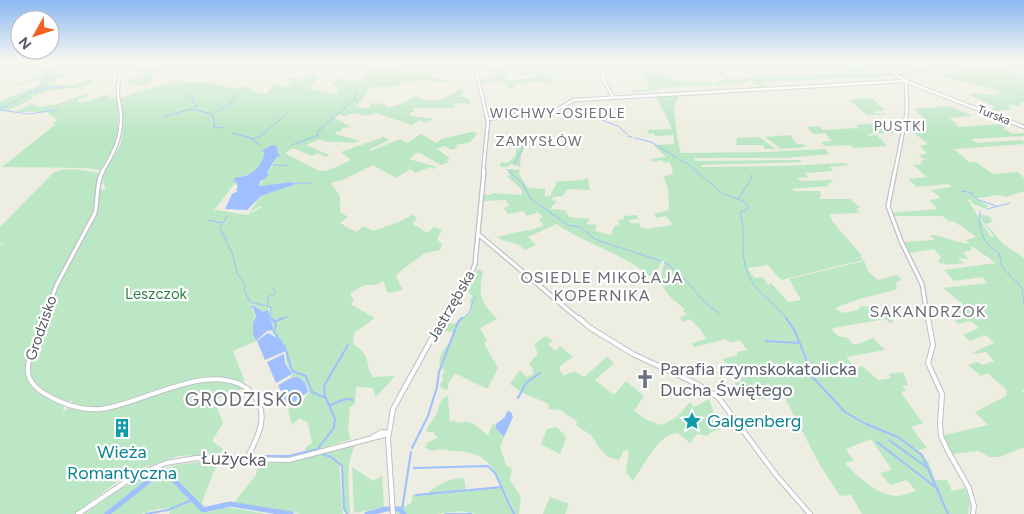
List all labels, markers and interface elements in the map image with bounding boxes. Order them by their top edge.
north arrow [10,10,60,60]
text: N [15,33,35,53]
street label: Turska [976,102,1012,128]
district label: WICHWY-OSIEDLE [490,105,626,122]
district label: PUSTKI [874,118,926,135]
district label: ZAMYSŁÓW [496,133,582,150]
street label: Jastrzębska [423,267,479,345]
district label: OSIEDLE MIKOŁAJA KOPERNIKA [520,268,684,305]
park label: Leszczok [125,285,188,303]
street label: Grodzisko [21,293,61,363]
district label: SAKANDRZOK [869,302,987,321]
place label: Parafia rzymskokatolicka Ducha Świętego [660,358,857,401]
church icon: Parafia rzymskokatolicka Ducha Świętego [634,368,656,390]
district label: GRODZISKO [185,388,303,411]
place icon: Galgenberg [681,410,703,432]
place label: Galgenberg [707,410,801,432]
building icon: Wieża Romantyczna [111,417,133,439]
place label: Wieża Romantyczna [67,441,177,484]
street label: Łużycka [201,447,267,471]

